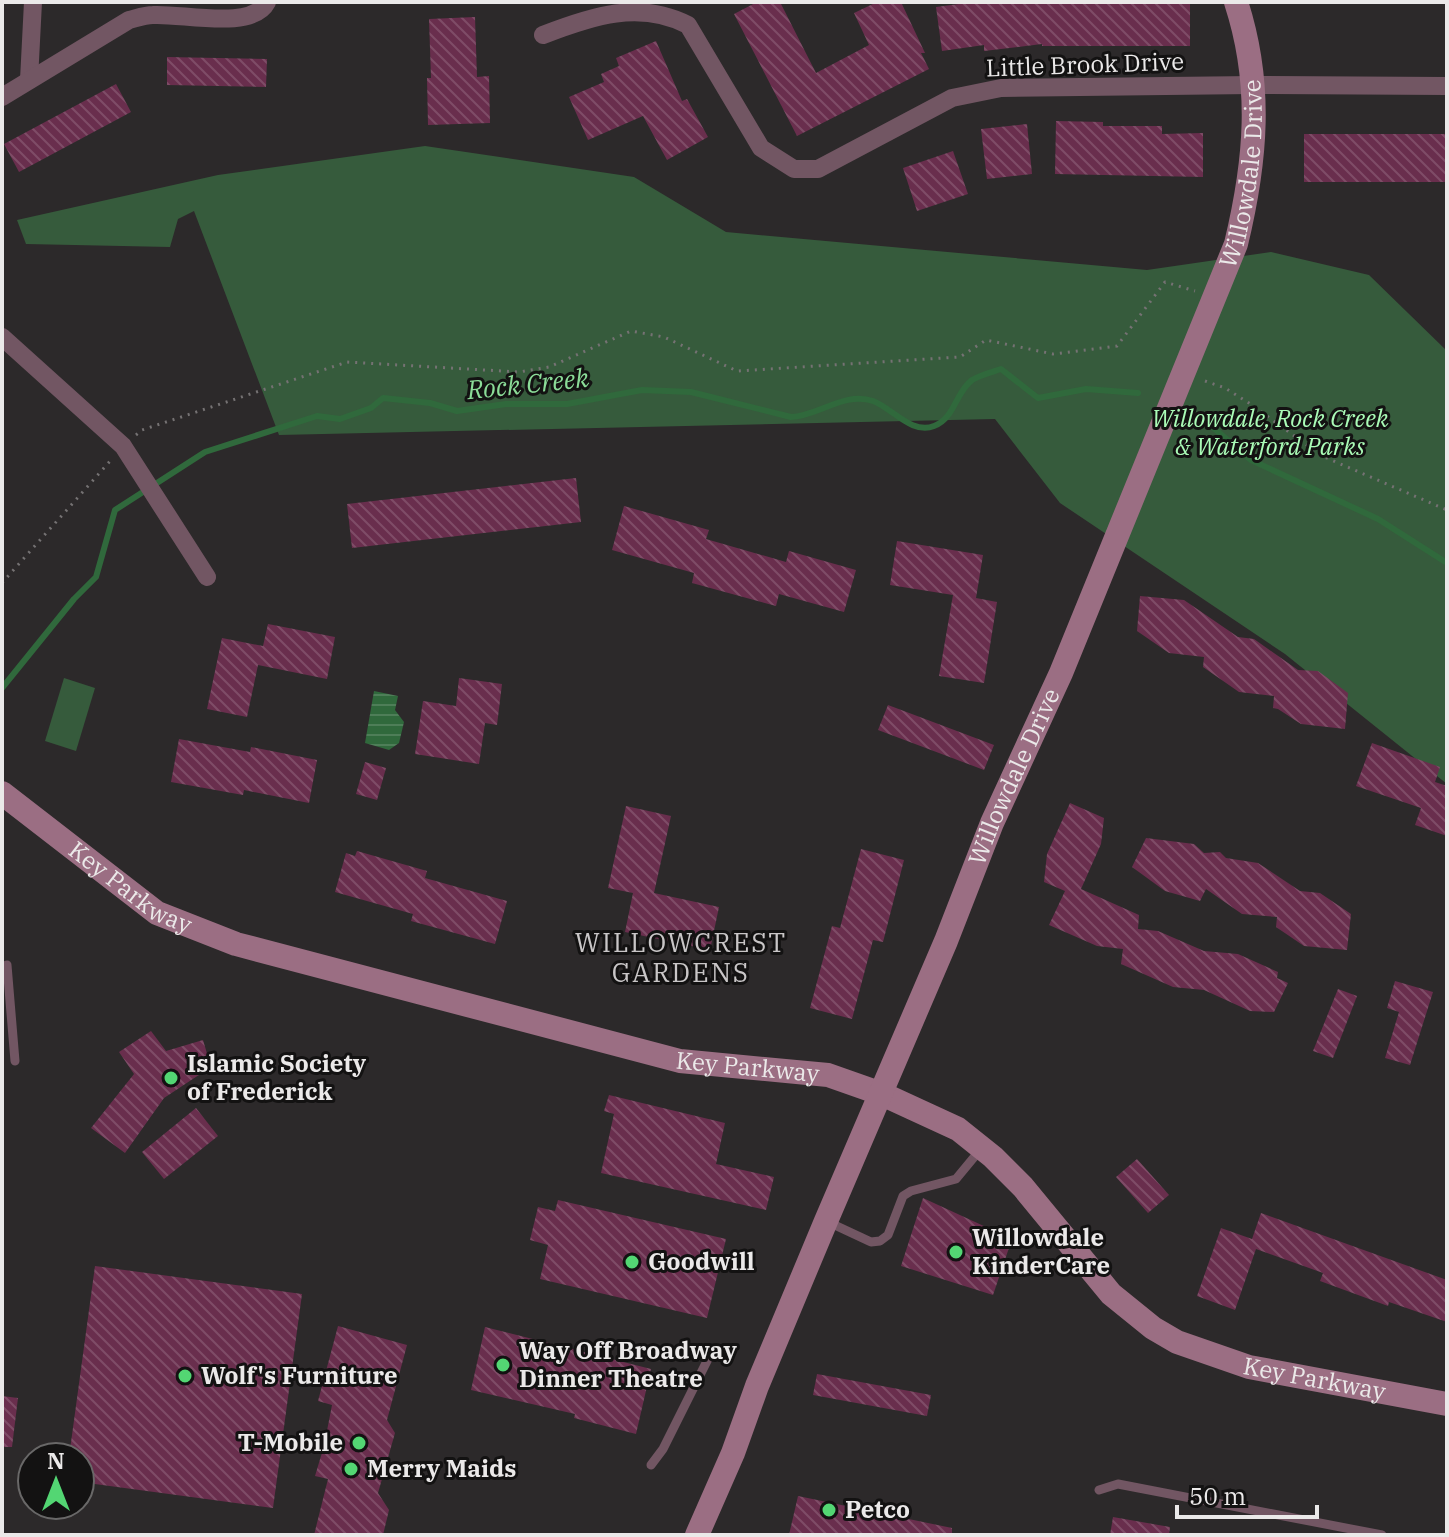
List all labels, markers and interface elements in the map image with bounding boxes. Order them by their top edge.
street label: Little Brook Drive [985,45,1185,83]
street label: Willowdale Drive [1211,78,1269,272]
water label: Rock Creek [464,360,591,406]
park label: Willowdale, Rock Creek & Waterford Parks [1151,402,1389,462]
street label: Willowdale Drive [960,683,1067,870]
street label: Key Parkway [62,833,197,940]
district label: WILLOWCREST GARDENS [575,925,787,989]
street label: Key Parkway [674,1044,821,1089]
place label: Islamic Society of Frederick [187,1047,367,1107]
marker: Islamic Society of Frederick [162,1069,180,1087]
place label: Willowdale KinderCare [972,1221,1110,1281]
marker: Willowdale KinderCare [947,1243,965,1261]
place label: Goodwill [648,1245,755,1277]
marker: Goodwill [623,1253,641,1271]
place label: Way Off Broadway Dinner Theatre [519,1334,737,1394]
street label: Key Parkway [1241,1349,1389,1407]
marker: Way Off Broadway Dinner Theatre [494,1356,512,1374]
place label: Wolf's Furniture [201,1359,398,1391]
marker: Wolf's Furniture [176,1367,194,1385]
place label: T-Mobile [238,1426,343,1458]
marker: T-Mobile [350,1434,368,1452]
north arrow [16,1441,96,1521]
text: N [47,1446,65,1475]
place label: Merry Maids [367,1452,516,1484]
marker: Merry Maids [342,1460,360,1478]
scale bar [1177,1469,1317,1519]
text: 50 m [1189,1480,1246,1512]
place label: Petco [845,1493,910,1525]
marker: Petco [820,1501,838,1519]

